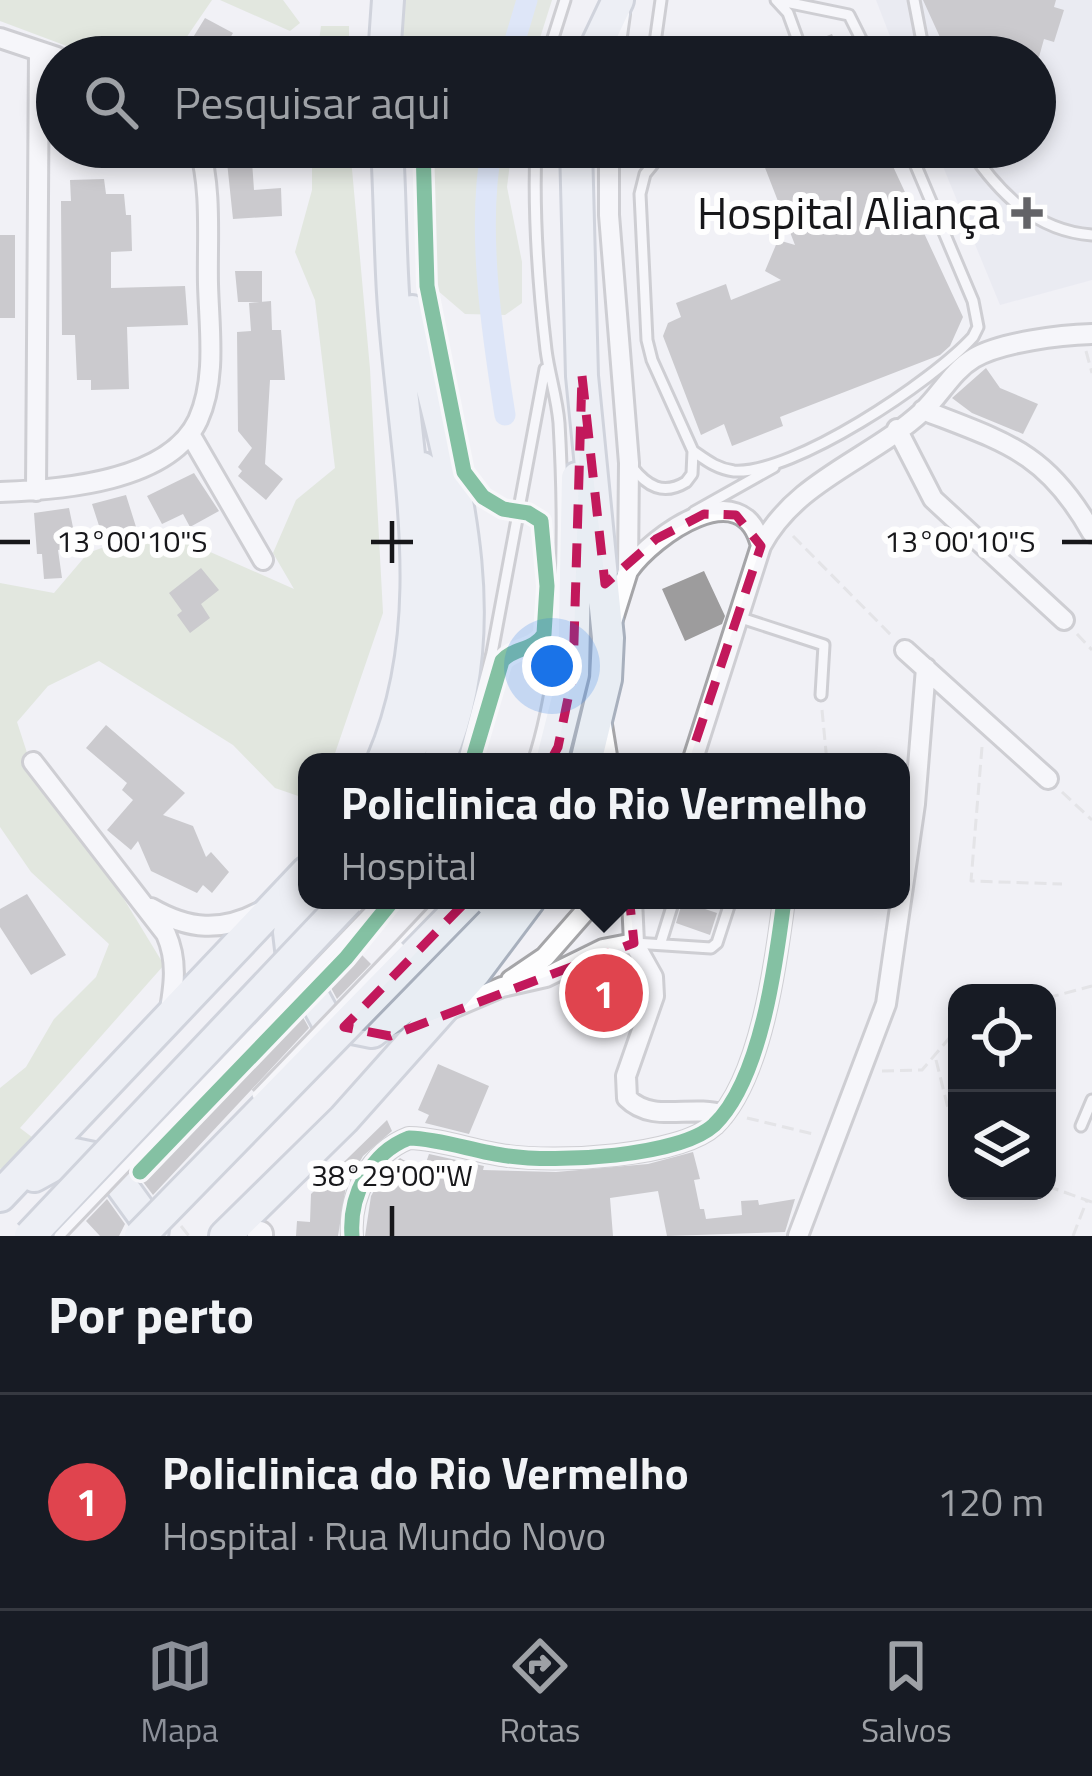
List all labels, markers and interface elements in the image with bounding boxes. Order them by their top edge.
search box [36,36,1056,168]
text: Pesquisar aqui [174,68,450,136]
icon: search [78,69,144,135]
place label: Hospital Aliança [697,178,1000,246]
marker: Hospital Aliança [1011,197,1043,229]
text: 13°00'10"S [56,518,208,564]
text: 13°00'10"S [884,518,1036,564]
your location [522,636,582,696]
popup [298,753,910,909]
text: Policlinica do Rio Vermelho [341,768,867,836]
text: Hospital [341,836,477,895]
pin: 1 [565,948,643,1038]
map controls [948,984,1056,1200]
button: locate [948,984,1056,1092]
button: layers [948,1092,1056,1200]
text: 38°29'00"W [311,1152,473,1198]
text: Por perto [48,1275,254,1353]
text: Policlinica do Rio Vermelho [162,1438,689,1506]
text: 1 [76,1472,98,1531]
text: 120 m [937,1472,1044,1531]
text: Hospital · Rua Mundo Novo [162,1506,606,1565]
tab: Mapa [140,1633,219,1755]
tab: Rotas [500,1633,580,1755]
tab: Salvos [861,1633,952,1755]

